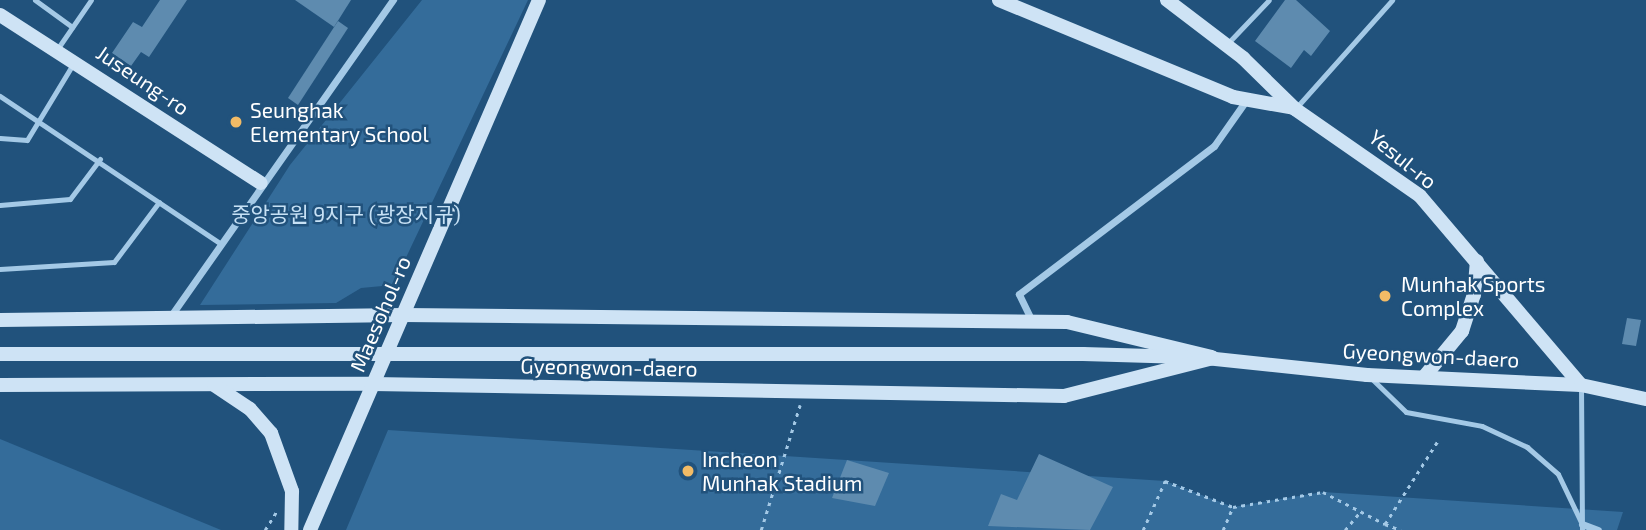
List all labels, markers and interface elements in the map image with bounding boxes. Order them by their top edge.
street label: Juseung-ro [92,40,194,120]
place label: Seunghak Elementary School [250,97,429,147]
marker: Seunghak Elementary School [228,114,244,130]
street label: Yesul-ro [1364,124,1442,194]
park label: 중앙공원 9지구 (광장지구) [231,201,461,227]
street label: Maesohol-ro [344,252,416,376]
place label: Munhak Sports Complex [1401,271,1546,321]
marker: Munhak Sports Complex [1375,286,1395,306]
street label: Gyeongwon-daero [1342,338,1520,372]
street label: Gyeongwon-daero [520,353,698,381]
place label: Incheon Munhak Stadium [702,446,862,496]
marker: Incheon Munhak Stadium [680,463,696,479]

